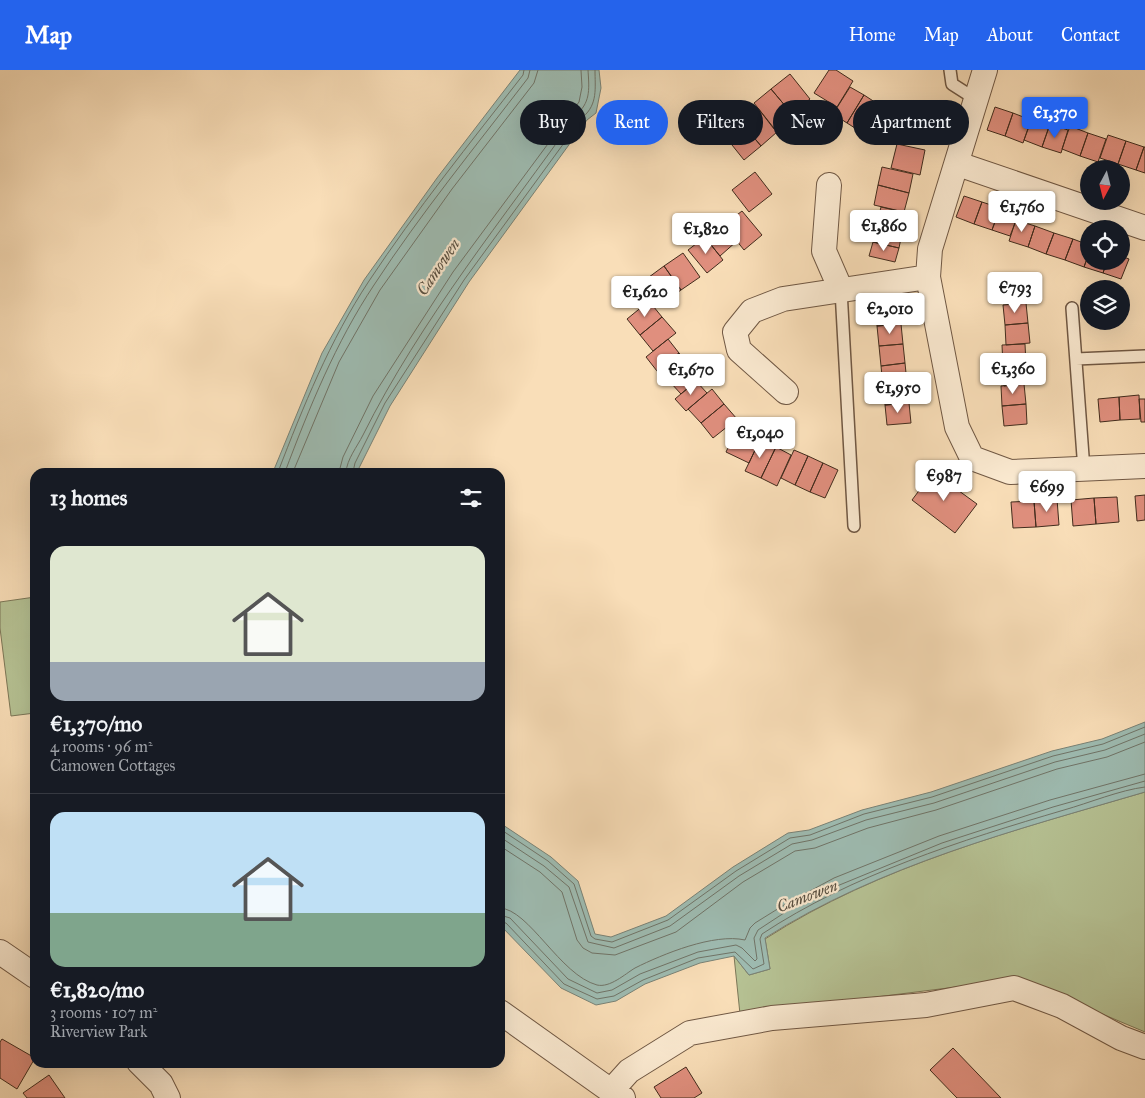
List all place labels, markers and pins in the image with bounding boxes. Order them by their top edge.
pin: €1,370 [1014,97,1096,139]
pin: €1,760 [981,190,1063,233]
pin: €1,860 [843,210,925,252]
pin: €1,820 [665,212,747,255]
pin: €793 [985,272,1045,314]
pin: €1,620 [604,276,686,318]
pin: €2,010 [849,292,931,335]
pin: €1,360 [972,352,1054,395]
pin: €1,670 [650,354,732,396]
pin: €1,950 [857,372,939,414]
pin: €1,040 [719,416,801,459]
pin: €987 [914,460,974,502]
pin: €699 [1017,470,1077,513]

